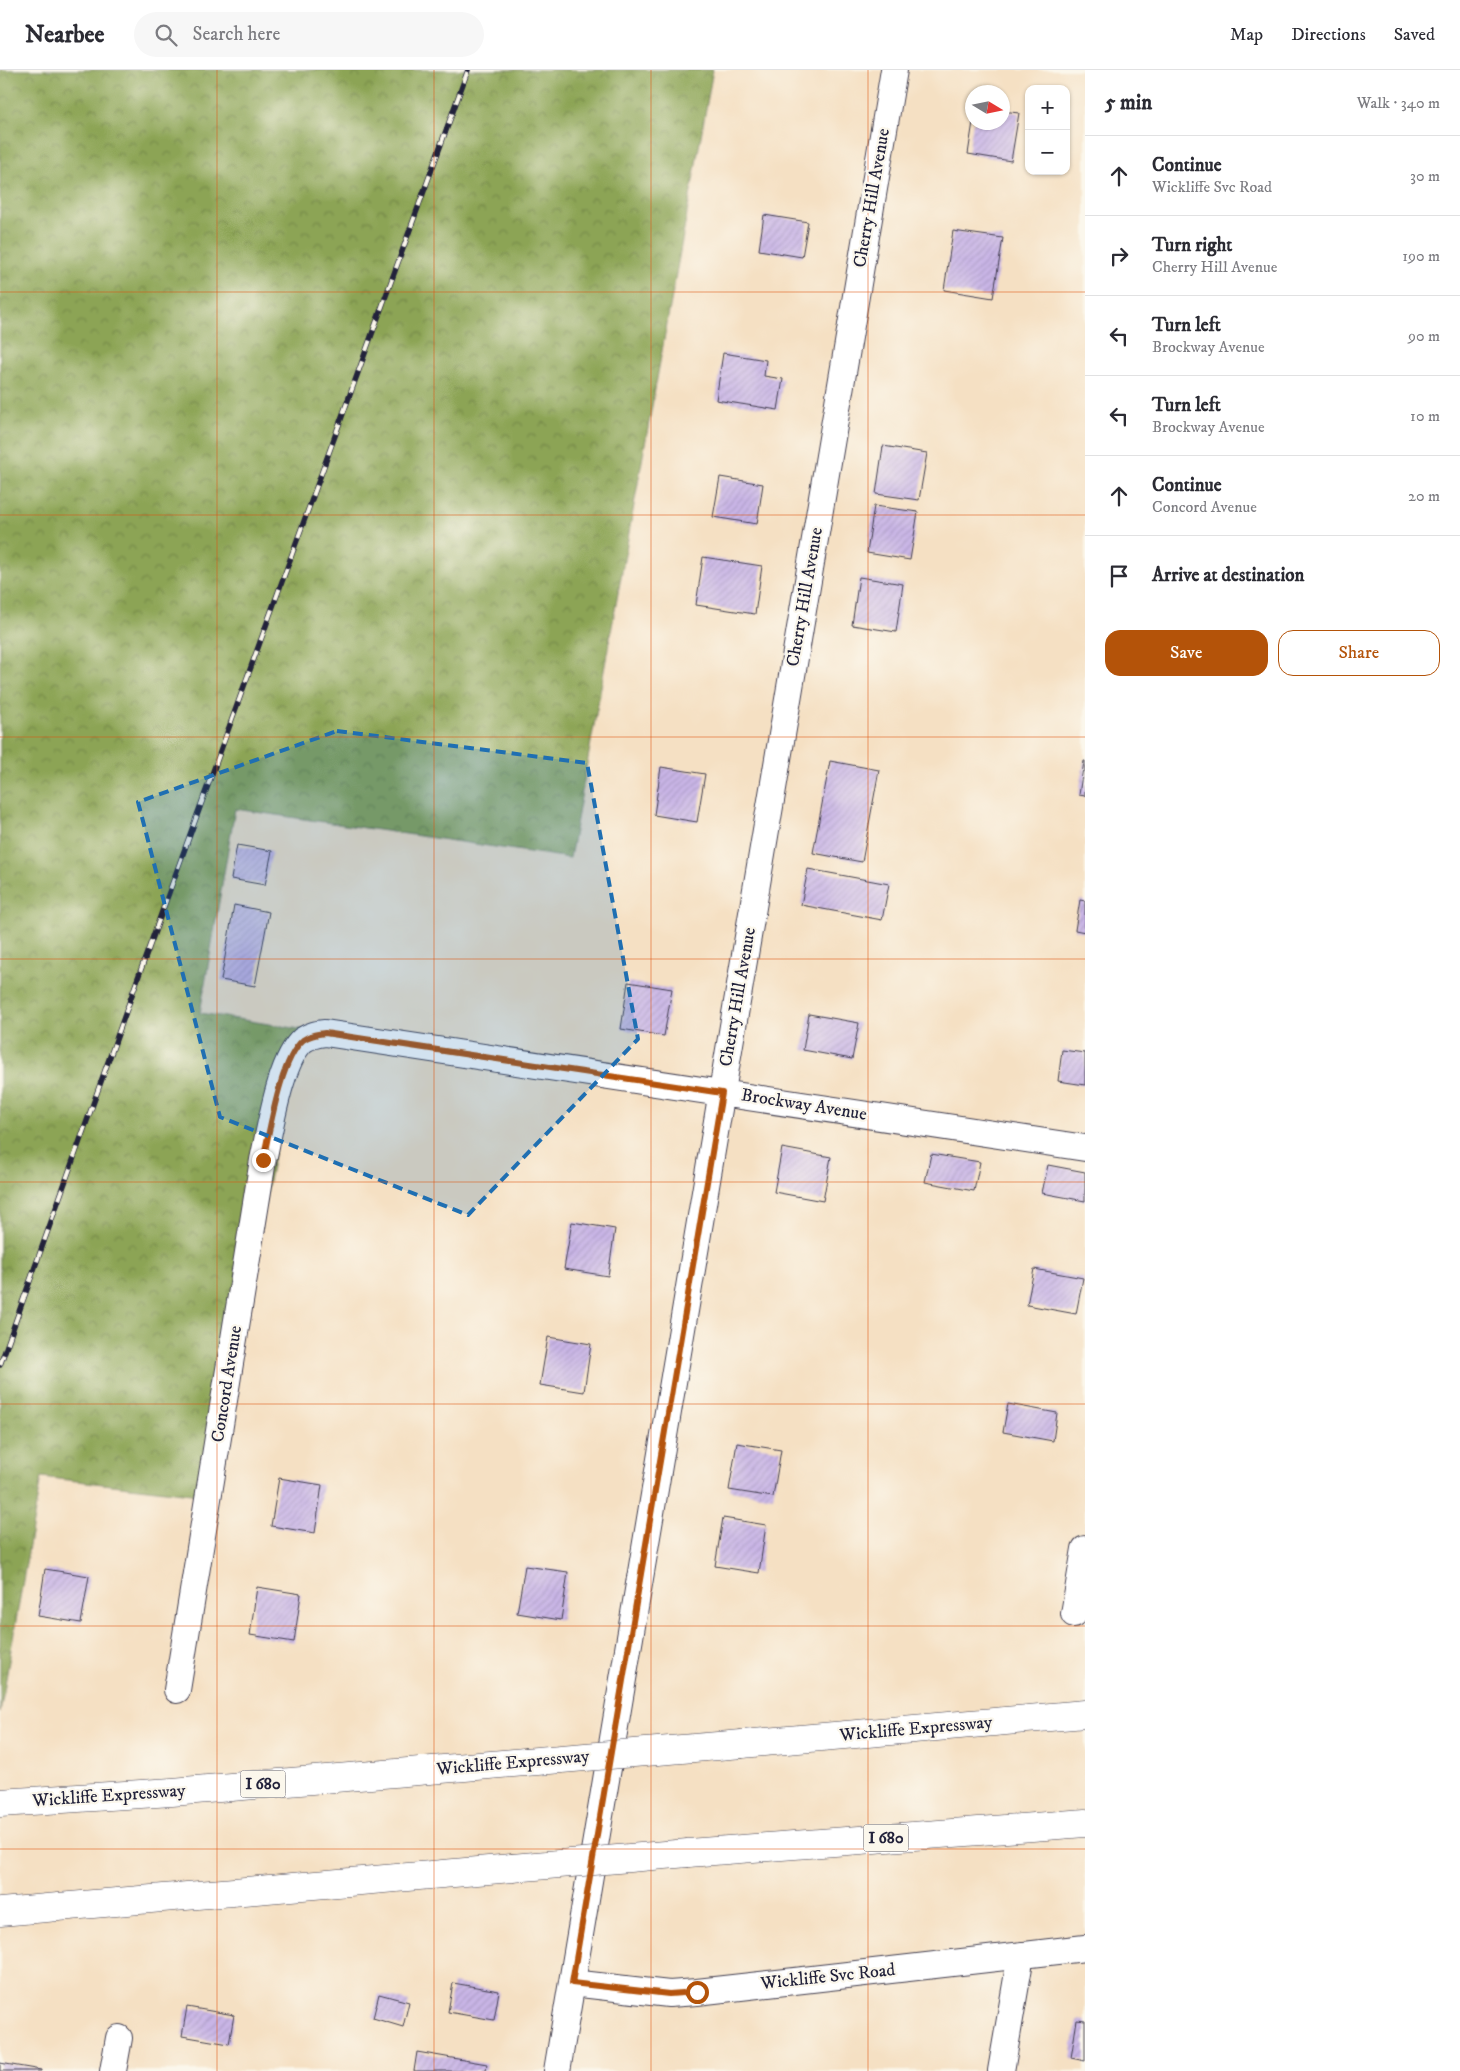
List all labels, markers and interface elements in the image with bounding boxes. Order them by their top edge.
search box [134,12,484,57]
text: Nearbee [25,20,104,50]
icon: search [152,21,180,49]
text: Search here [192,23,280,46]
text: Map [1230,24,1263,46]
text: Directions [1291,24,1366,46]
text: Saved [1394,24,1435,46]
north arrow [965,85,1010,130]
map controls [1025,85,1070,175]
button: + [1025,85,1070,130]
text: 5 min [1105,90,1152,116]
text: Walk · 340 m [1357,93,1440,113]
street label: Cherry Hill Avenue [849,127,895,269]
button: − [1025,130,1070,175]
text: Continue [1152,154,1222,177]
icon: ahead [1105,162,1133,190]
text: 30 m [1410,166,1440,186]
text: Wickliffe Svc Road [1152,177,1272,197]
text: Turn right [1152,234,1232,257]
icon: right [1105,242,1133,270]
text: 190 m [1402,246,1440,266]
text: Cherry Hill Avenue [1152,257,1277,277]
text: Turn left [1152,314,1221,337]
icon: left [1105,322,1133,350]
text: 90 m [1408,326,1440,346]
text: Brockway Avenue [1152,337,1265,357]
text: Turn left [1152,394,1221,417]
icon: left [1105,402,1133,430]
text: 10 m [1410,406,1440,426]
text: Brockway Avenue [1152,417,1265,437]
text: Continue [1152,474,1222,497]
icon: ahead [1105,482,1133,510]
text: 20 m [1408,486,1440,506]
text: Concord Avenue [1152,497,1257,517]
street label: Cherry Hill Avenue [782,526,828,668]
icon: arrive [1105,562,1133,590]
text: Arrive at destination [1152,564,1304,587]
button: Save [1105,630,1268,676]
button: Share [1278,630,1440,676]
street label: Cherry Hill Avenue [715,926,761,1068]
street label: Brockway Avenue [740,1084,868,1126]
route end [252,1149,275,1172]
street label: Concord Avenue [207,1324,247,1444]
street label: Wickliffe Expressway [838,1711,994,1747]
street label: Wickliffe Expressway [435,1745,591,1781]
road number: I 680 [240,1770,286,1798]
street label: Wickliffe Expressway [31,1780,187,1812]
road number: I 680 [864,1825,908,1852]
street label: Wickliffe Svc Road [759,1959,896,1995]
route start [686,1981,709,2004]

